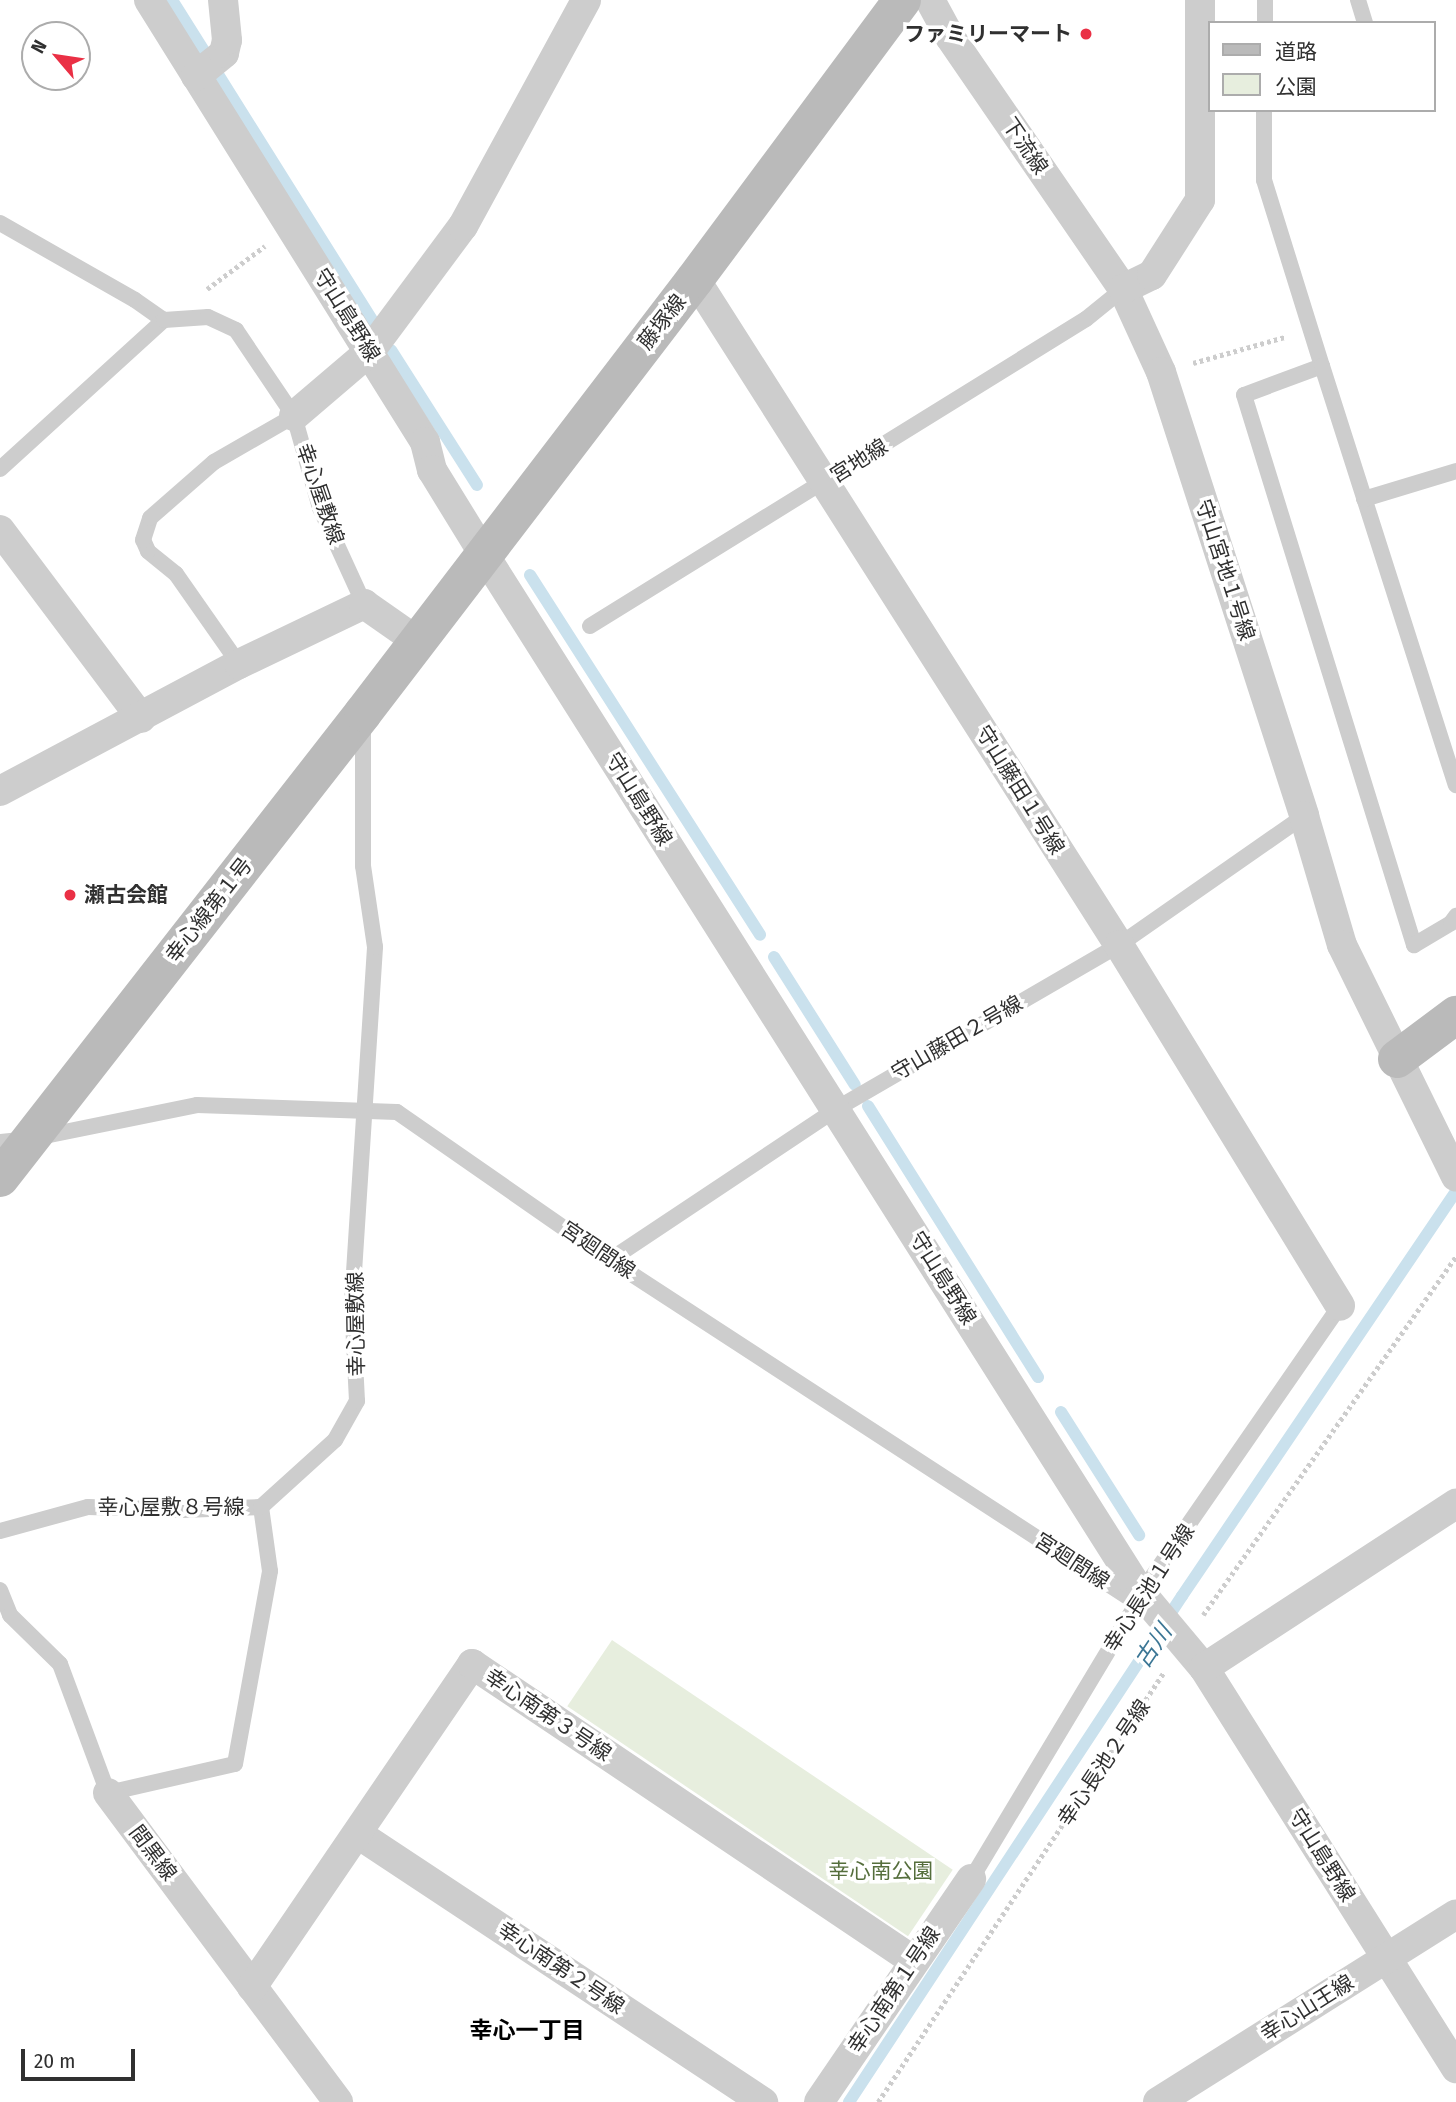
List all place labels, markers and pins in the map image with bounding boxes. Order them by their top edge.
place label: ファミリーマート [904,21,1072,47]
marker: ファミリーマート [1078,26,1094,42]
place label: 瀬古会館 [84,882,168,908]
marker: 瀬古会館 [62,887,78,903]

